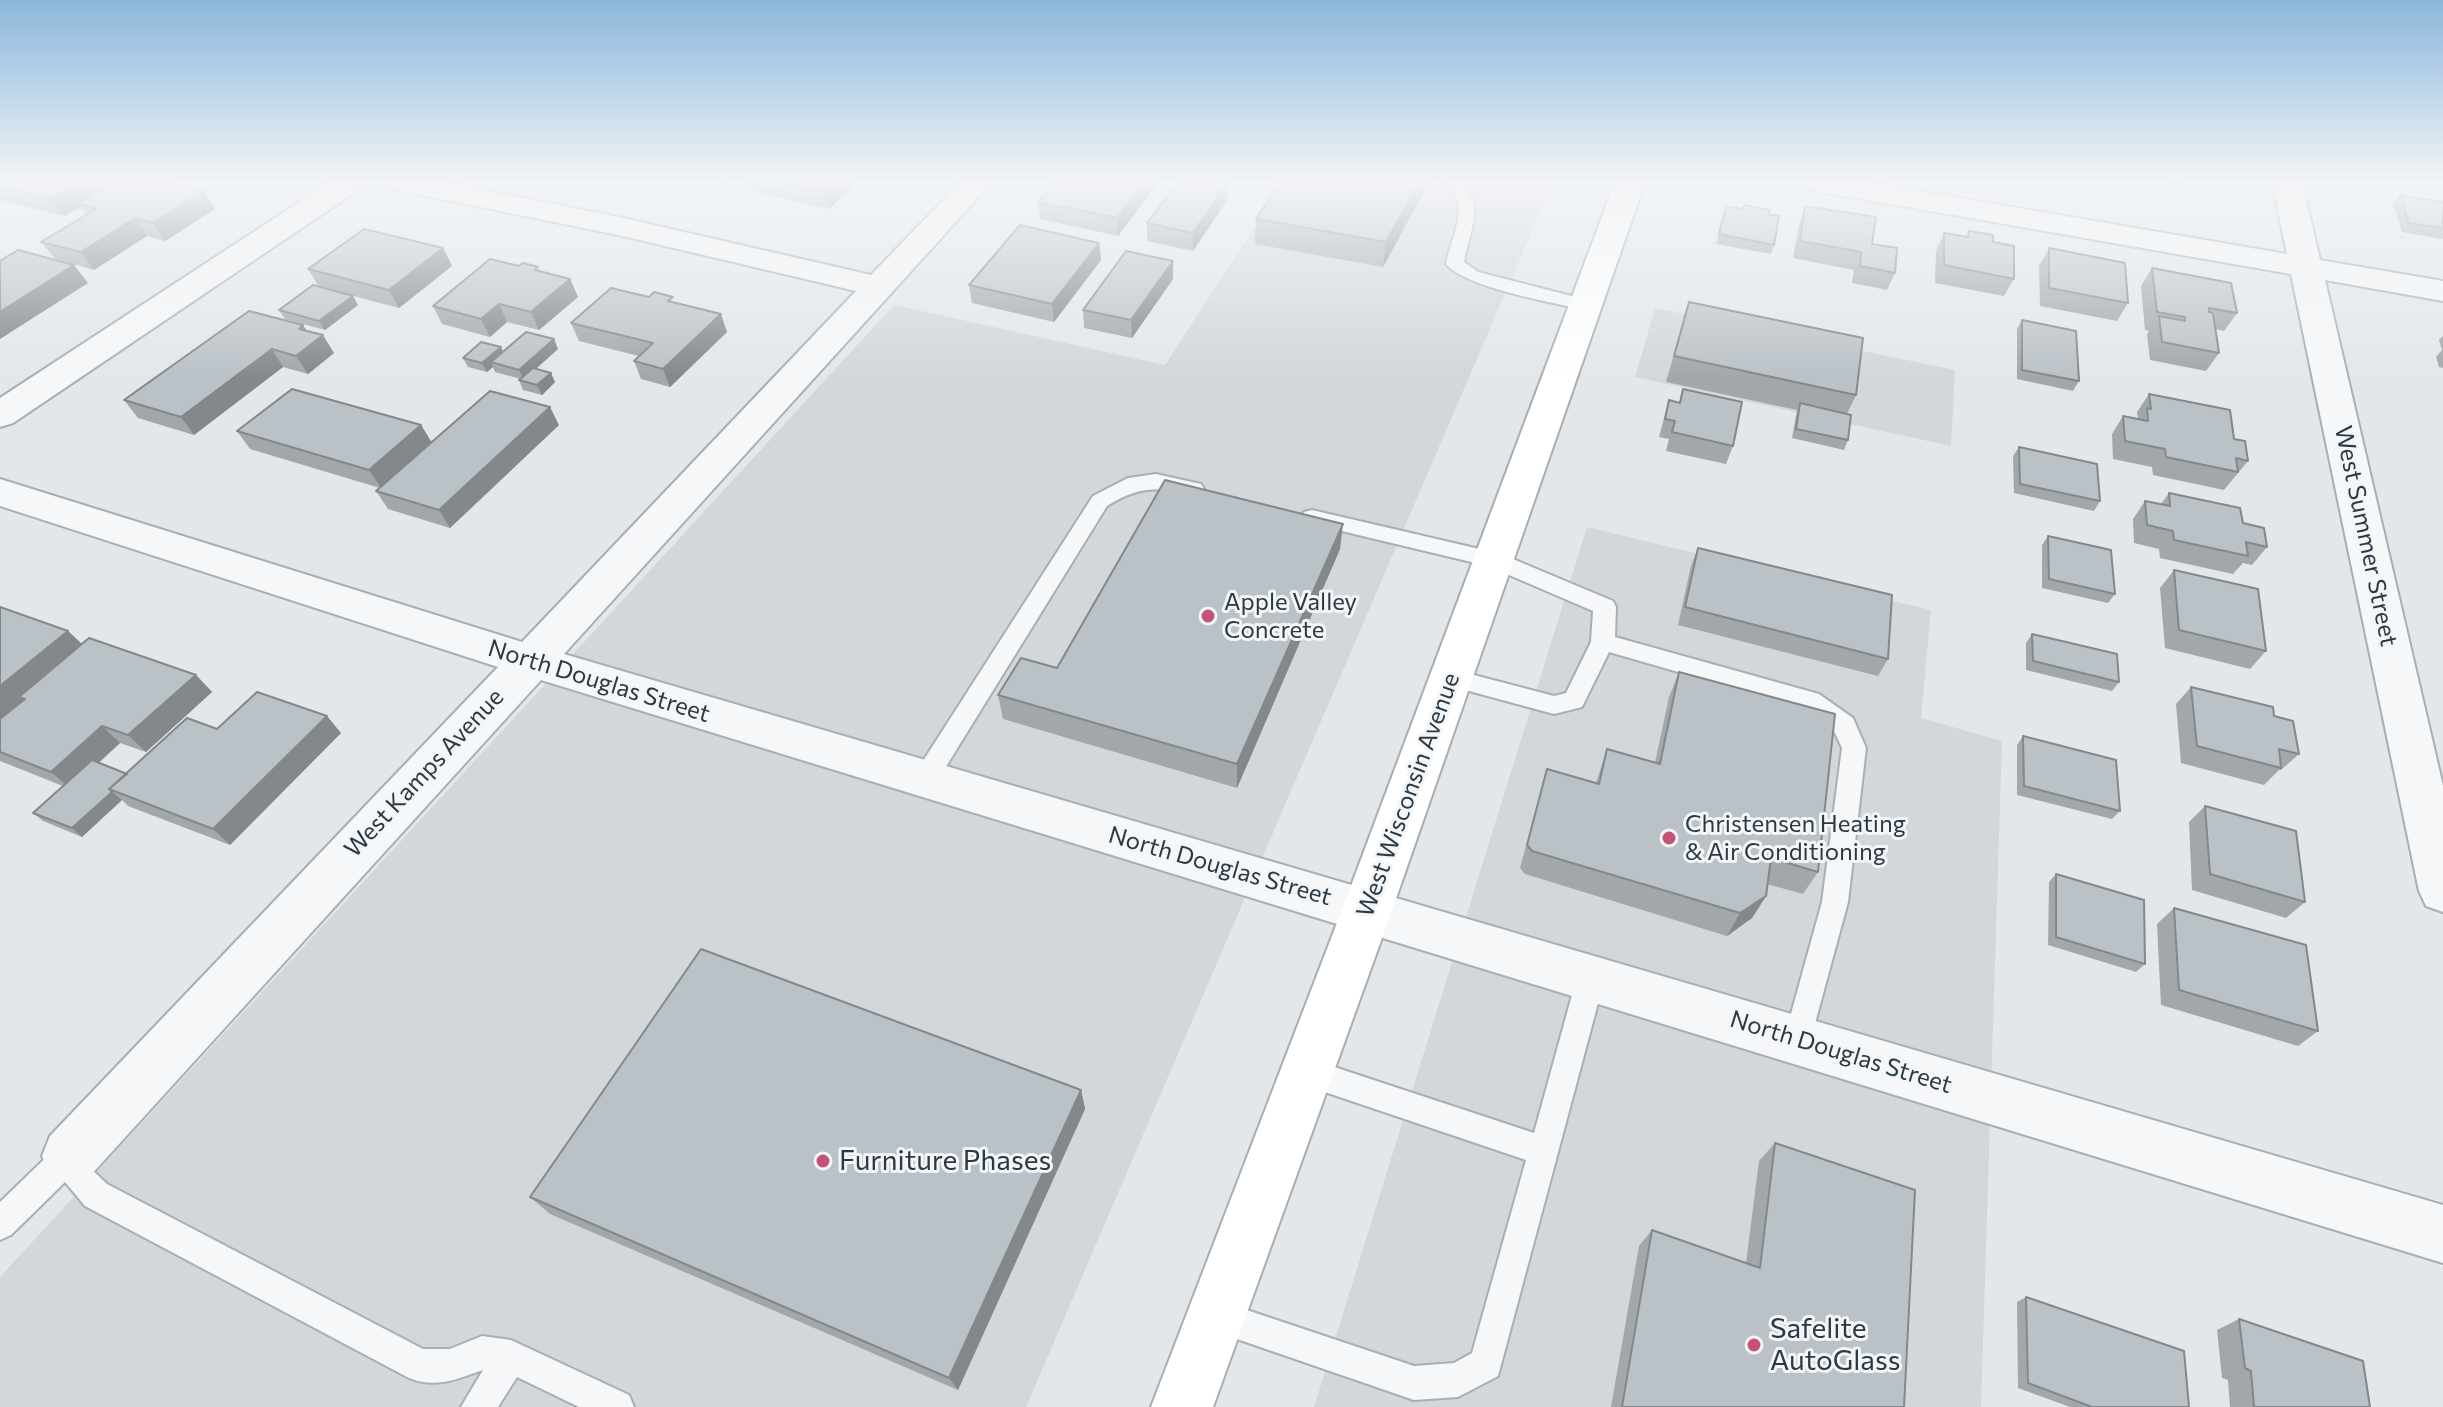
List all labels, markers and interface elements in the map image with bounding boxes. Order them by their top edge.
street label: West Summer Street [2329,423,2403,649]
place label: Apple Valley Concrete [1224,588,1357,644]
marker: Apple Valley Concrete [1199,607,1217,625]
street label: North Douglas Street [485,634,713,728]
street label: West Wisconsin Avenue [1350,669,1466,921]
street label: West Kamps Avenue [339,683,509,863]
place label: Christensen Heating & Air Conditioning [1685,810,1906,866]
street label: North Douglas Street [1105,820,1335,912]
marker: Christensen Heating & Air Conditioning [1660,829,1678,847]
street label: North Douglas Street [1727,1005,1955,1099]
place label: Furniture Phases [839,1144,1051,1178]
marker: Furniture Phases [814,1152,832,1170]
place label: Safelite AutoGlass [1770,1312,1900,1378]
marker: Safelite AutoGlass [1745,1336,1763,1354]

